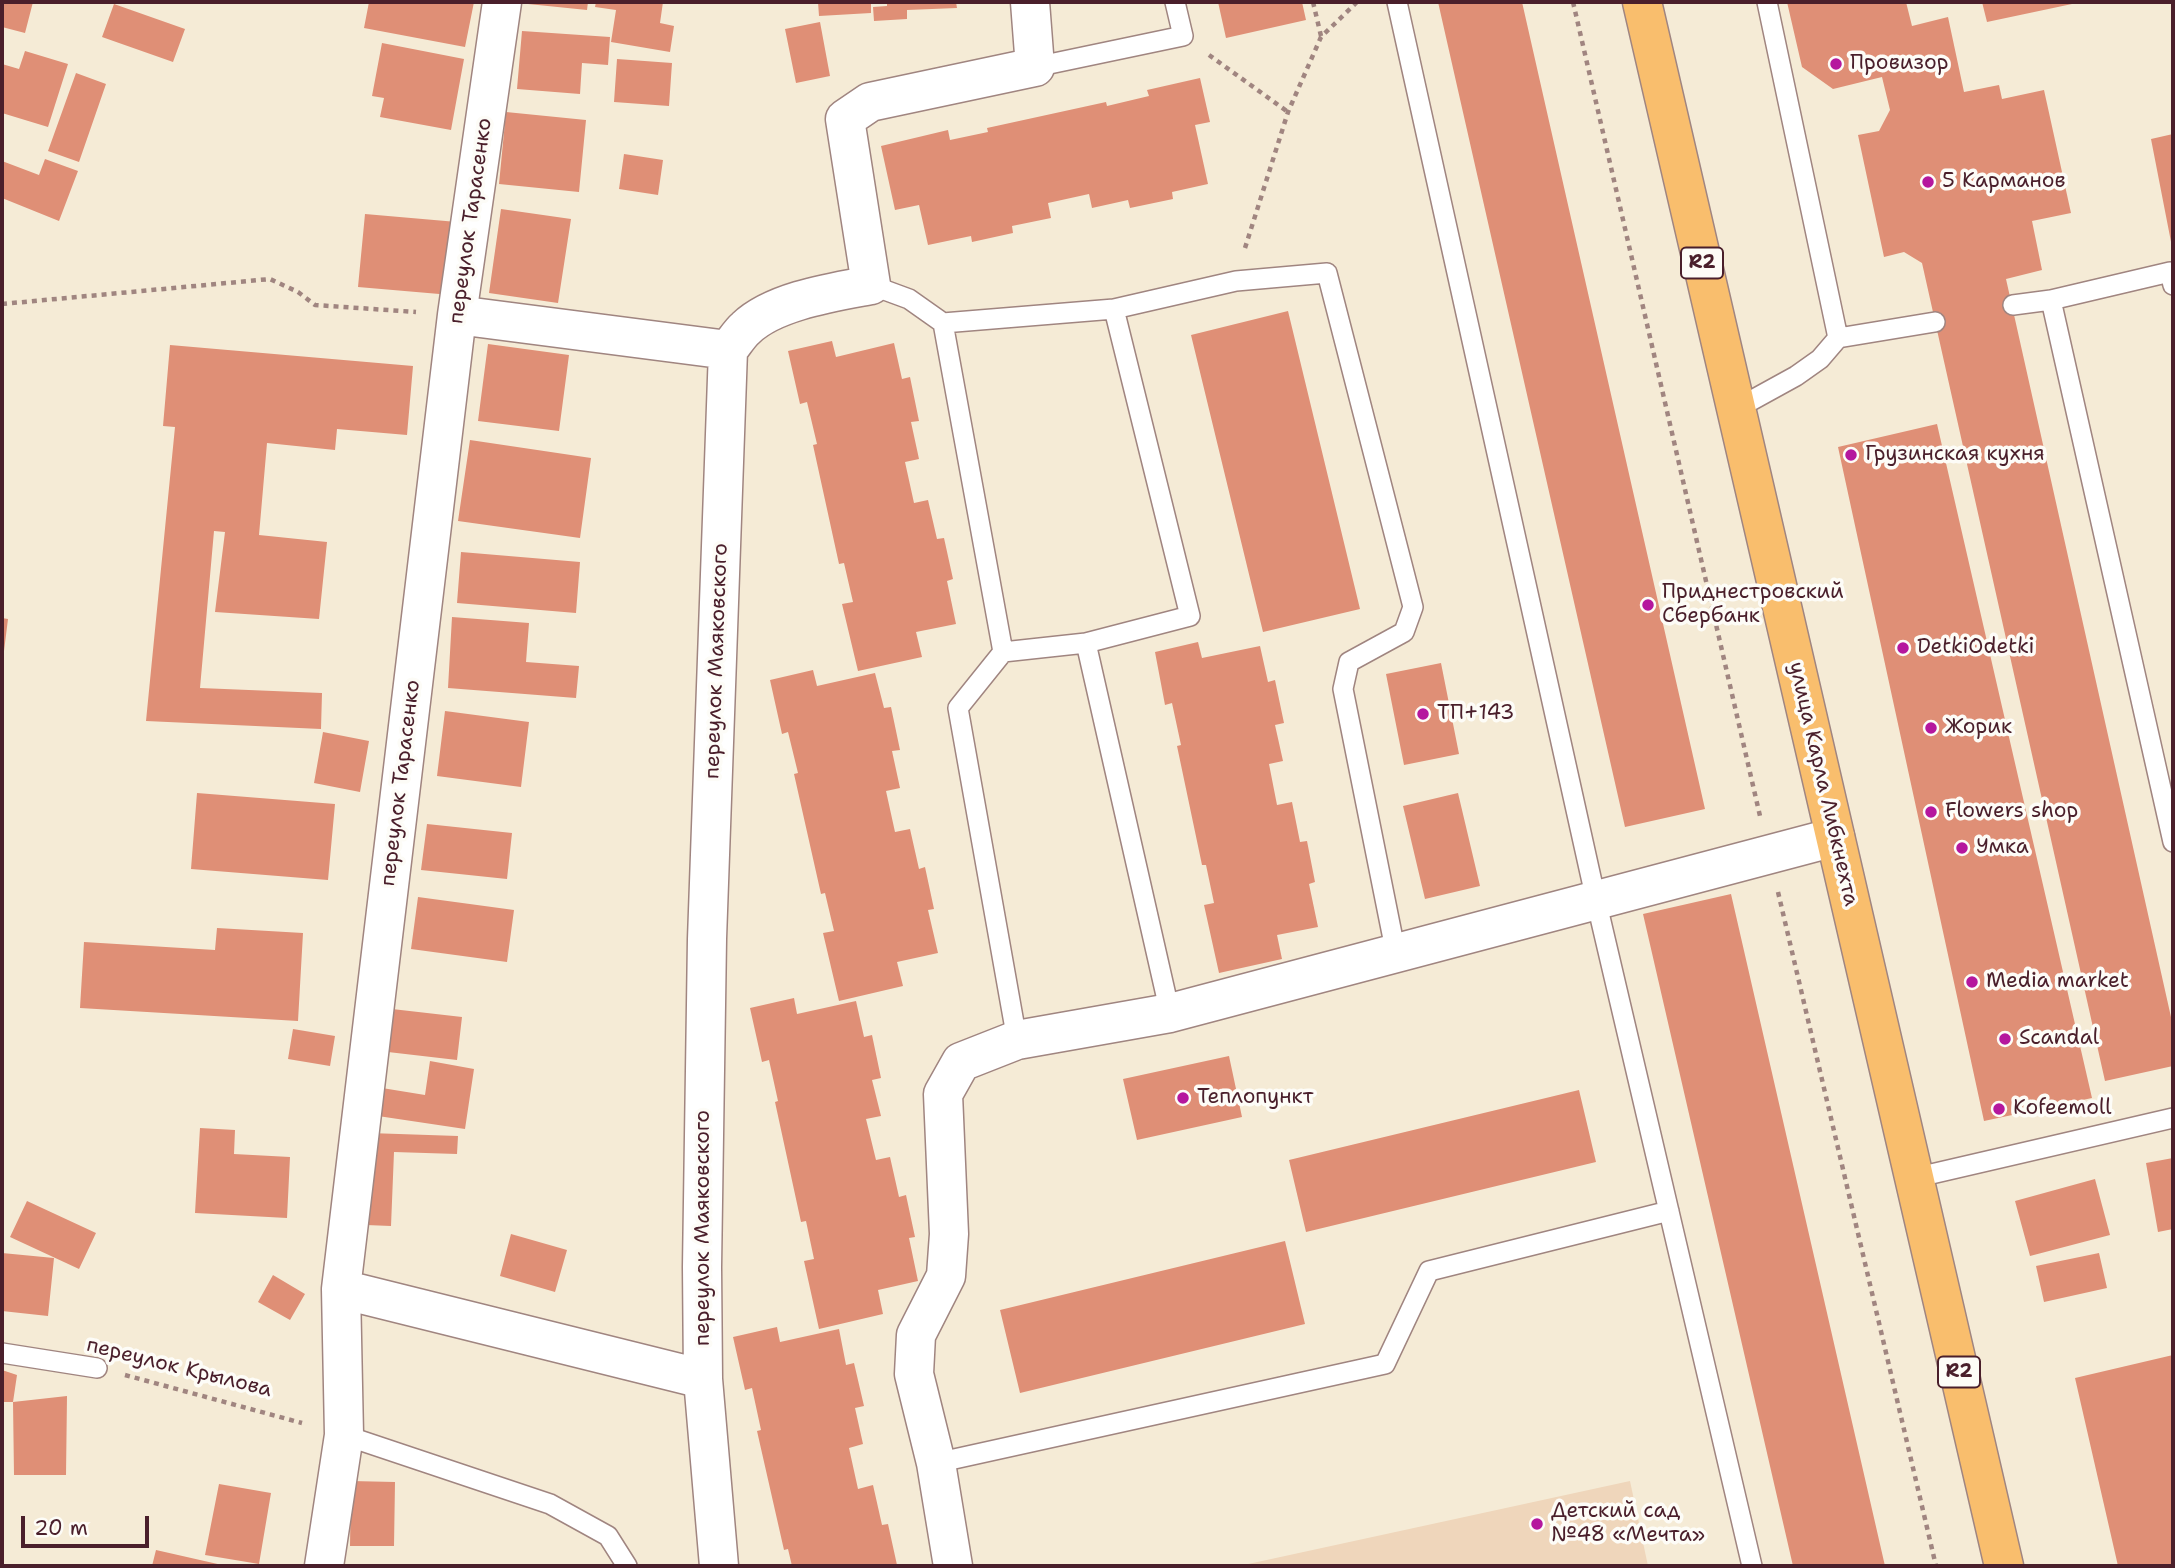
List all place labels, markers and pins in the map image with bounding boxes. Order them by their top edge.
place label: Провизор [1850,51,1948,77]
marker: Провизор [1828,56,1844,72]
place label: 5 Карманов [1942,169,2066,195]
marker: 5 Карманов [1920,174,1936,190]
place label: Грузинская кухня [1865,442,2045,468]
marker: Грузинская кухня [1843,447,1859,463]
place label: Приднестровский Сбербанк [1662,580,1844,630]
marker: Приднестровский Сбербанк [1640,597,1656,613]
place label: DetkiOdetki [1917,635,2034,661]
marker: DetkiOdetki [1895,640,1911,656]
place label: ТП+143 [1437,701,1514,727]
marker: ТП+143 [1415,706,1431,722]
place label: Жорик [1945,715,2012,741]
marker: Жорик [1923,720,1939,736]
place label: Flowers shop [1945,799,2078,825]
marker: Flowers shop [1923,804,1939,820]
place label: Умка [1976,835,2029,861]
marker: Умка [1954,840,1970,856]
place label: Media market [1986,969,2129,995]
marker: Media market [1964,974,1980,990]
place label: Scandal [2019,1026,2099,1052]
marker: Scandal [1997,1031,2013,1047]
place label: Теплопункт [1197,1085,1313,1111]
marker: Теплопункт [1175,1090,1191,1106]
place label: Kofeemoll [2013,1096,2112,1122]
marker: Kofeemoll [1991,1101,2007,1117]
place label: Детский сад №48 «Мечта» [1551,1499,1705,1549]
marker: Детский сад №48 «Мечта» [1529,1516,1545,1532]

